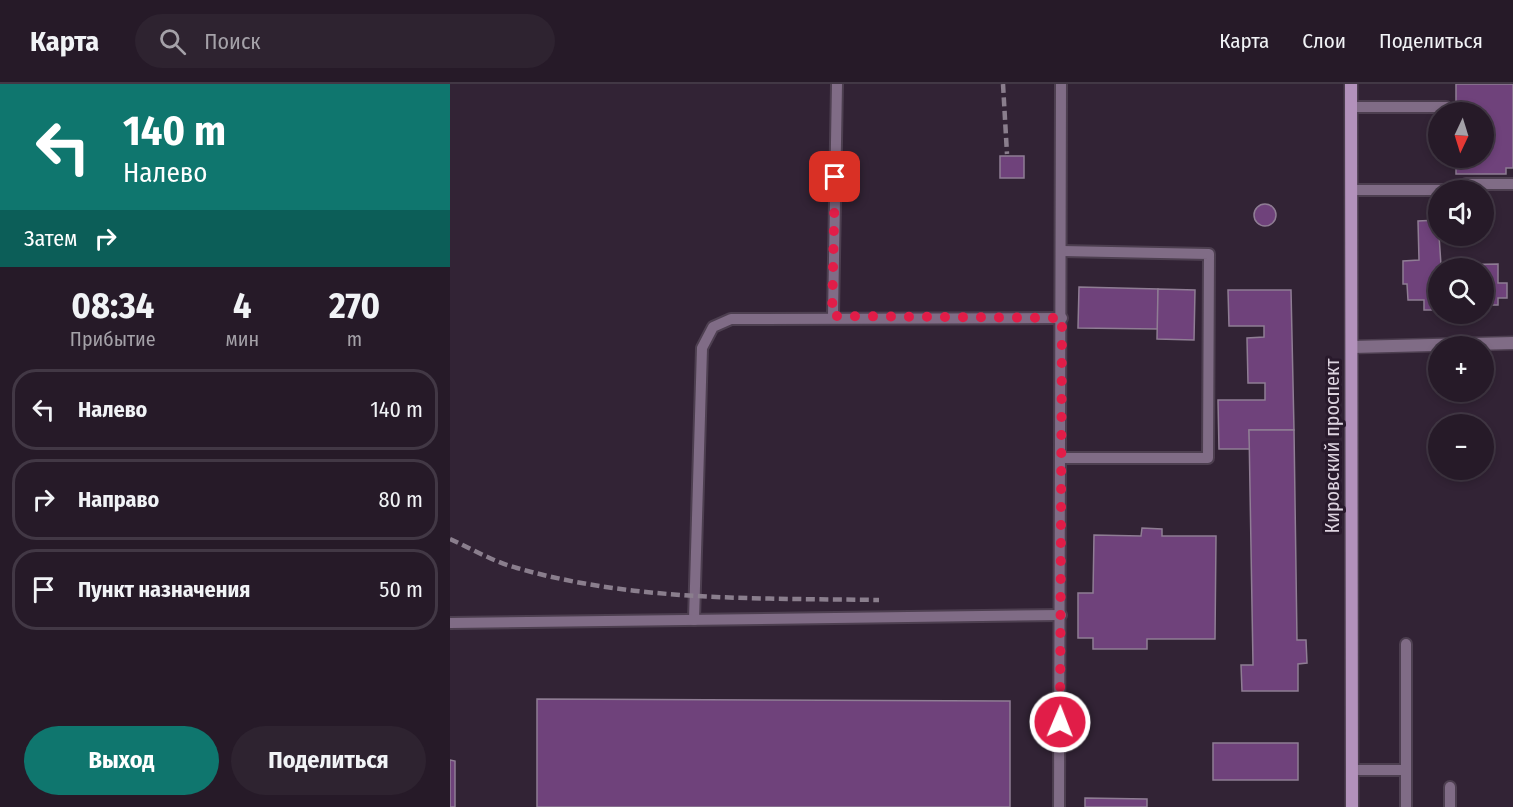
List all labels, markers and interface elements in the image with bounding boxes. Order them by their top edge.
search box [135,14,555,68]
text: Карта [30,25,99,58]
icon: search [156,25,189,58]
text: Поиск [204,28,261,55]
text: Карта [1219,28,1269,54]
text: Слои [1302,28,1346,54]
text: Поделиться [1379,28,1483,54]
north arrow [1428,102,1494,168]
map controls [1428,102,1494,480]
text: 140 m [123,106,226,156]
icon: left [24,108,102,186]
pin [809,151,860,202]
text: Налево [123,157,207,189]
icon: arrive [818,160,851,193]
button: sound [1428,180,1494,246]
icon: right [89,222,122,255]
text: Затем [24,225,77,252]
button: search [1428,258,1494,324]
text: 08:34 [71,284,154,328]
text: 4 [233,284,252,328]
text: 270 [329,284,380,328]
text: Прибытие [70,327,156,351]
text: мин [226,327,259,351]
text: m [347,327,362,351]
button: + [1428,336,1494,402]
street label: Кировский проспект [1320,358,1344,533]
icon: left [27,393,60,426]
text: Налево [78,396,147,423]
text: 140 m [370,396,423,423]
button: − [1428,414,1494,480]
icon: right [27,483,60,516]
text: Направо [78,486,159,513]
text: 80 m [378,486,423,513]
icon: arrive [27,573,60,606]
text: Пункт назначения [78,576,250,603]
text: 50 m [379,576,423,603]
position arrow [1028,690,1092,754]
button: Выход [24,726,219,795]
button: Поделиться [231,726,426,795]

